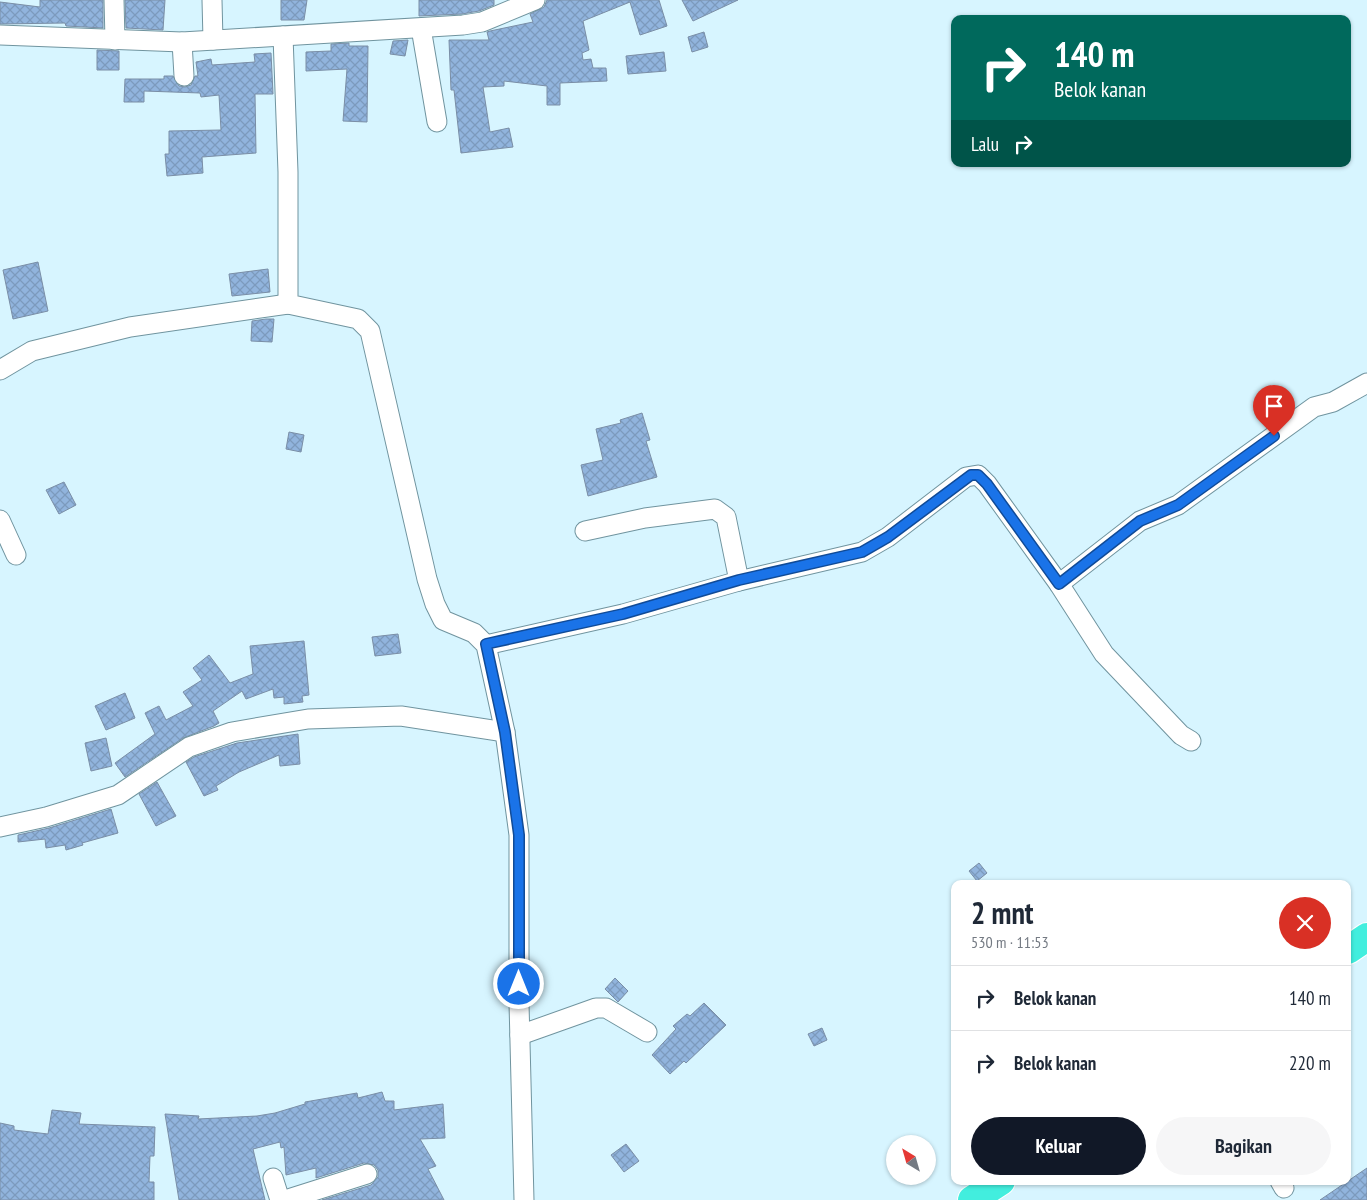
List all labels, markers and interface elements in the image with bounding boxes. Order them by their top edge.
text: 140 m [1054,31,1135,77]
icon: right [971,35,1036,100]
text: Belok kanan [1054,75,1146,103]
icon: right [1009,130,1037,158]
text: Lalu [971,132,999,156]
pin [1253,385,1295,436]
icon: arrive [1260,392,1288,420]
text: 2 mnt [971,893,1034,932]
button: close [1279,897,1331,949]
text: 530 m · 11:53 [971,932,1049,952]
position arrow [492,957,544,1009]
icon: right [971,984,999,1012]
text: Belok kanan [1014,986,1096,1010]
text: 140 m [1289,986,1331,1010]
icon: right [971,1049,999,1077]
text: Belok kanan [1014,1051,1096,1075]
text: 220 m [1289,1051,1331,1075]
button: Keluar [971,1117,1146,1175]
button: Bagikan [1156,1117,1331,1175]
north arrow [886,1135,936,1185]
map controls [886,1135,936,1185]

